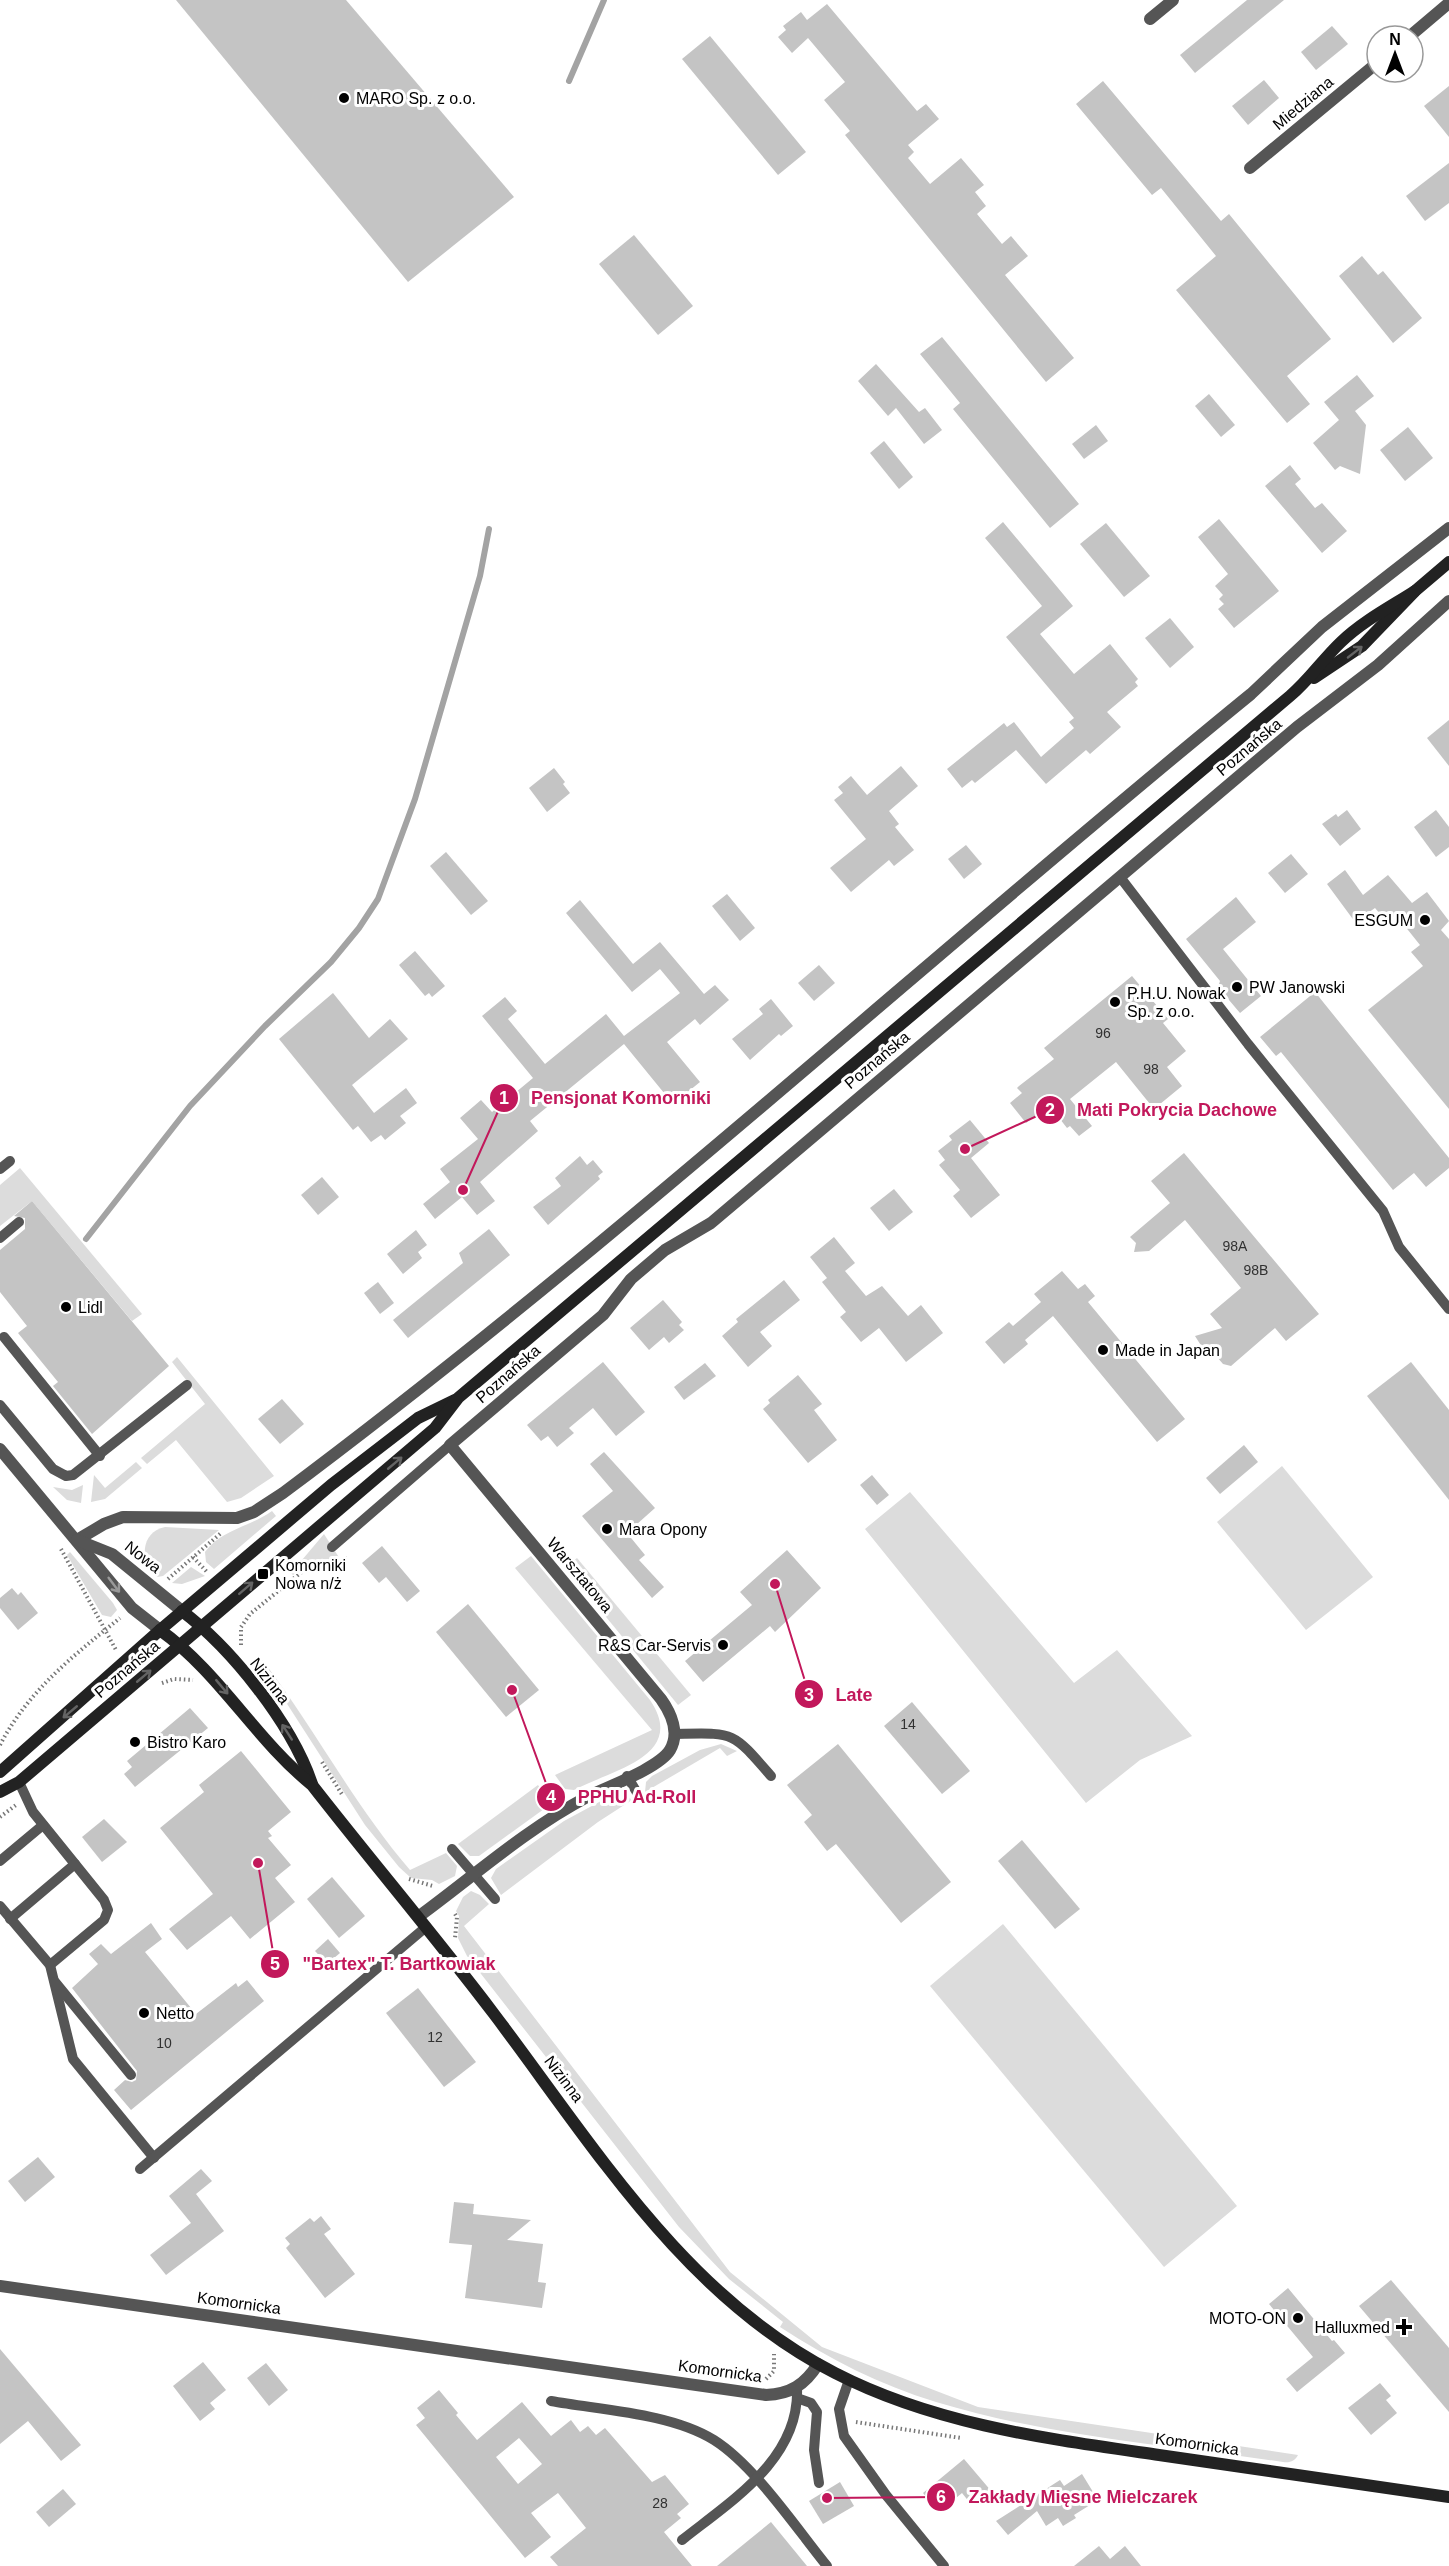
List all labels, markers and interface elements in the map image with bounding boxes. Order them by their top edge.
north arrow [1365,24,1425,84]
text: N [1389,31,1401,48]
street label: Miedziana [1270,73,1336,133]
place label: MARO Sp. z o.o. [356,90,476,107]
marker: MARO Sp. z o.o. [337,91,351,105]
one-way arrow [1347,646,1363,659]
street label: Poznańska [1213,715,1285,779]
place label: ESGUM [1354,912,1413,929]
marker: ESGUM [1418,913,1432,927]
place label: PW Janowski [1249,979,1345,996]
marker: PW Janowski [1230,980,1244,994]
place label: P.H.U. Nowak Sp. z o.o. [1127,985,1226,1020]
marker: P.H.U. Nowak Sp. z o.o. [1108,995,1122,1009]
house number: 96 [1095,1025,1111,1041]
street label: Poznańska [841,1028,913,1092]
house number: 98 [1143,1061,1159,1077]
callout: Pensjonat Komorniki [489,1080,723,1116]
text: 1 [499,1088,509,1108]
text: Pensjonat Komorniki [531,1088,711,1108]
callout: Mati Pokrycia Dachowe [1035,1092,1289,1128]
text: 2 [1045,1100,1055,1120]
text: Mati Pokrycia Dachowe [1077,1100,1277,1120]
house number: 98A [1223,1238,1248,1254]
house number: 98B [1244,1262,1268,1278]
place label: Lidl [78,1299,103,1316]
marker: Lidl [59,1300,73,1314]
street label: Poznańska [473,1342,544,1406]
place label: Made in Japan [1115,1342,1220,1359]
marker: Made in Japan [1096,1343,1110,1357]
one-way arrow [387,1456,402,1470]
place label: Mara Opony [619,1521,707,1538]
marker: Mara Opony [600,1522,614,1536]
street label: Warsztatowa [544,1534,616,1616]
street label: Nowa [122,1538,164,1576]
place label: Komorniki Nowa n/ż [275,1557,346,1592]
marker: Komorniki Nowa n/ż [256,1567,270,1581]
one-way arrow [108,1577,121,1593]
one-way arrow [238,1581,253,1595]
street label: Poznańska [91,1637,163,1701]
place label: R&S Car-Servis [598,1637,711,1654]
marker: R&S Car-Servis [716,1638,730,1652]
street label: Nizinna [247,1655,293,1707]
one-way arrow [136,1670,152,1683]
callout: Late [794,1676,885,1712]
one-way arrow [215,1679,228,1695]
text: 3 [804,1685,814,1705]
text: Late [835,1685,873,1705]
one-way arrow [62,1705,78,1718]
house number: 14 [900,1716,916,1732]
one-way arrow [281,1724,294,1741]
place label: Bistro Karo [147,1734,226,1751]
marker: Bistro Karo [128,1735,142,1749]
callout: PPHU Ad-Roll [536,1779,709,1815]
text: 4 [546,1787,556,1807]
text: PPHU Ad-Roll [578,1787,696,1807]
callout: "Bartex" T. Bartkowiak [260,1946,507,1982]
text: 5 [270,1954,280,1974]
text: "Bartex" T. Bartkowiak [302,1954,497,1974]
place label: Netto [156,2005,194,2022]
marker: Netto [137,2006,151,2020]
house number: 12 [427,2029,443,2045]
house number: 10 [156,2035,172,2051]
street label: Nizinna [541,2053,587,2106]
street label: Komornicka [196,2289,282,2317]
place label: MOTO-ON [1209,2310,1286,2327]
marker: MOTO-ON [1291,2311,1305,2325]
marker: Halluxmed [1395,2318,1413,2336]
place label: Halluxmed [1314,2319,1390,2336]
street label: Komornicka [677,2357,763,2385]
street label: Komornicka [1154,2430,1240,2458]
callout: Zakłady Mięsne Mielczarek [926,2479,1210,2515]
text: 6 [936,2487,946,2507]
text: Zakłady Mięsne Mielczarek [968,2487,1199,2507]
house number: 28 [652,2495,668,2511]

